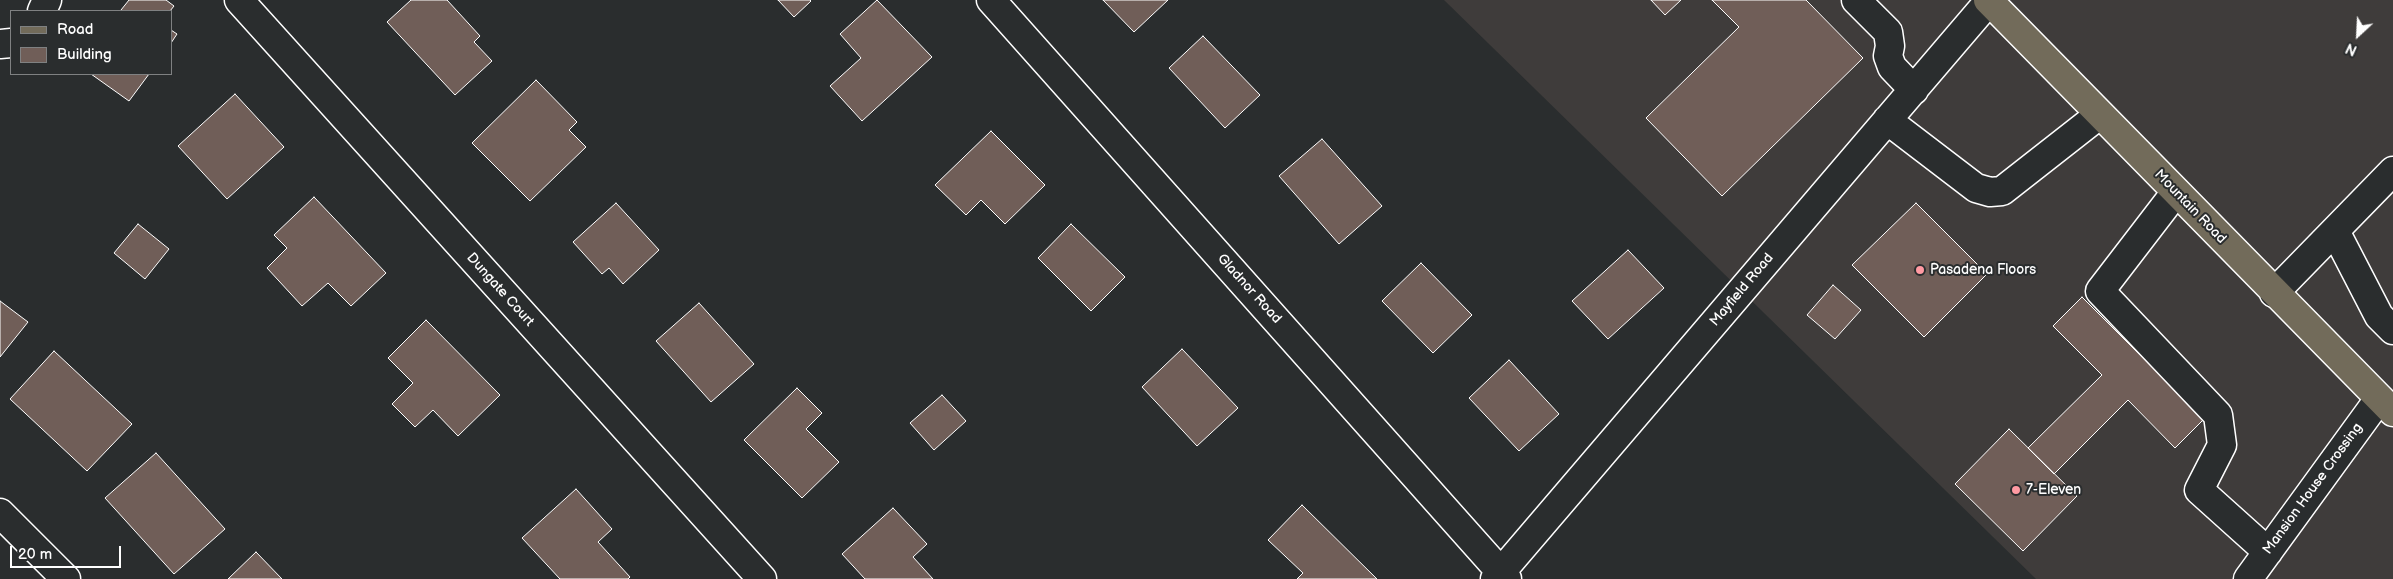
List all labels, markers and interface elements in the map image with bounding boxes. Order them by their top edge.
legend [10,10,172,75]
north arrow [2333,10,2383,60]
text: Road [57,20,93,39]
text: N [2343,39,2360,59]
text: Building [57,45,112,64]
street label: Mountain Road [2151,167,2229,247]
street label: Dungate Court [463,250,537,330]
street label: Mayfield Road [1707,250,1777,330]
street label: Gladnor Road [1213,251,1285,327]
place label: Pasadena Floors [1930,262,2036,278]
marker: Pasadena Floors [1914,264,1926,276]
street label: Mansion House Crossing [2260,420,2366,558]
place label: 7-Eleven [2026,482,2081,498]
marker: 7-Eleven [2010,484,2022,496]
scale bar [12,536,124,568]
text: 20 m [18,545,52,564]

